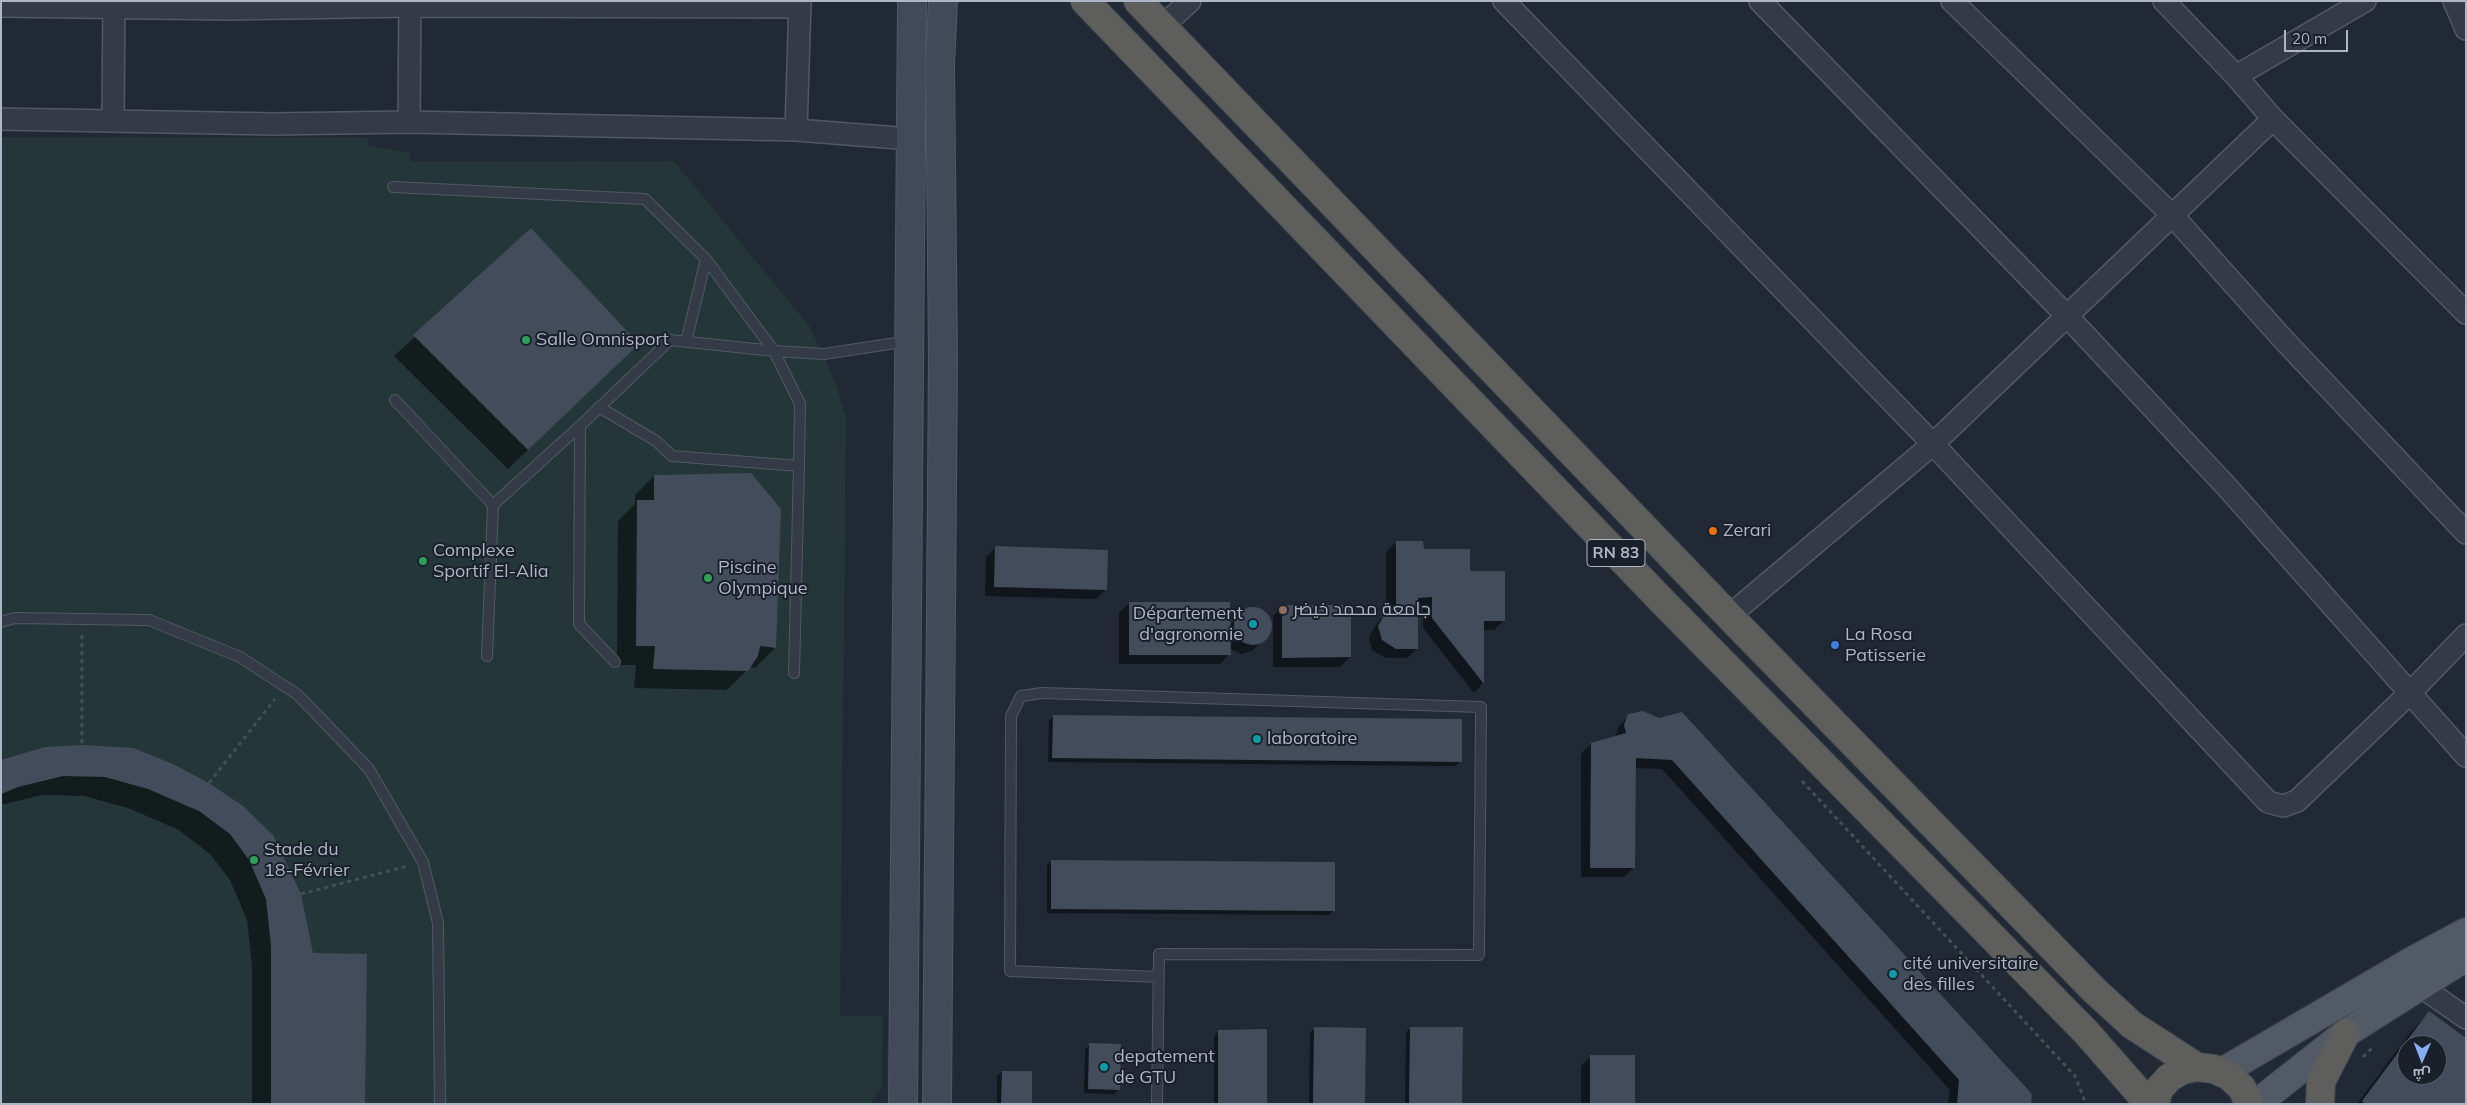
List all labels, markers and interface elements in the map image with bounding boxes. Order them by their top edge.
scale bar [2287,20,2351,52]
text: 20 m [2292,29,2327,48]
place label: Salle Omnisport [536,329,669,351]
marker: Salle Omnisport [520,334,532,346]
place label: Zerari [1723,520,1771,542]
marker: Zerari [1707,525,1719,537]
place label: Complexe Sportif El-Alia [433,540,548,582]
road number: RN 83 [1587,540,1645,566]
marker: Complexe Sportif El-Alia [417,555,429,567]
place label: Piscine Olympique [718,557,808,600]
marker: Piscine Olympique [702,572,714,584]
place label: جامعة محمد خيضر [1293,599,1431,621]
place label: Département d'agronomie [1133,603,1243,646]
marker: جامعة محمد خيضر [1277,604,1289,616]
marker: Département d'agronomie [1247,618,1259,630]
place label: La Rosa Patisserie [1845,624,1926,666]
marker: La Rosa Patisserie [1829,639,1841,651]
place label: laboratoire [1267,728,1357,750]
marker: laboratoire [1251,733,1263,745]
place label: Stade du 18-Février [264,839,349,882]
marker: Stade du 18-Février [248,854,260,866]
place label: cité universitaire des filles [1903,953,2039,996]
marker: cité universitaire des filles [1887,968,1899,980]
north arrow [2397,1035,2447,1085]
place label: depatement de GTU [1114,1046,1215,1088]
marker: depatement de GTU [1098,1061,1110,1073]
text: ش [2413,1065,2431,1083]

